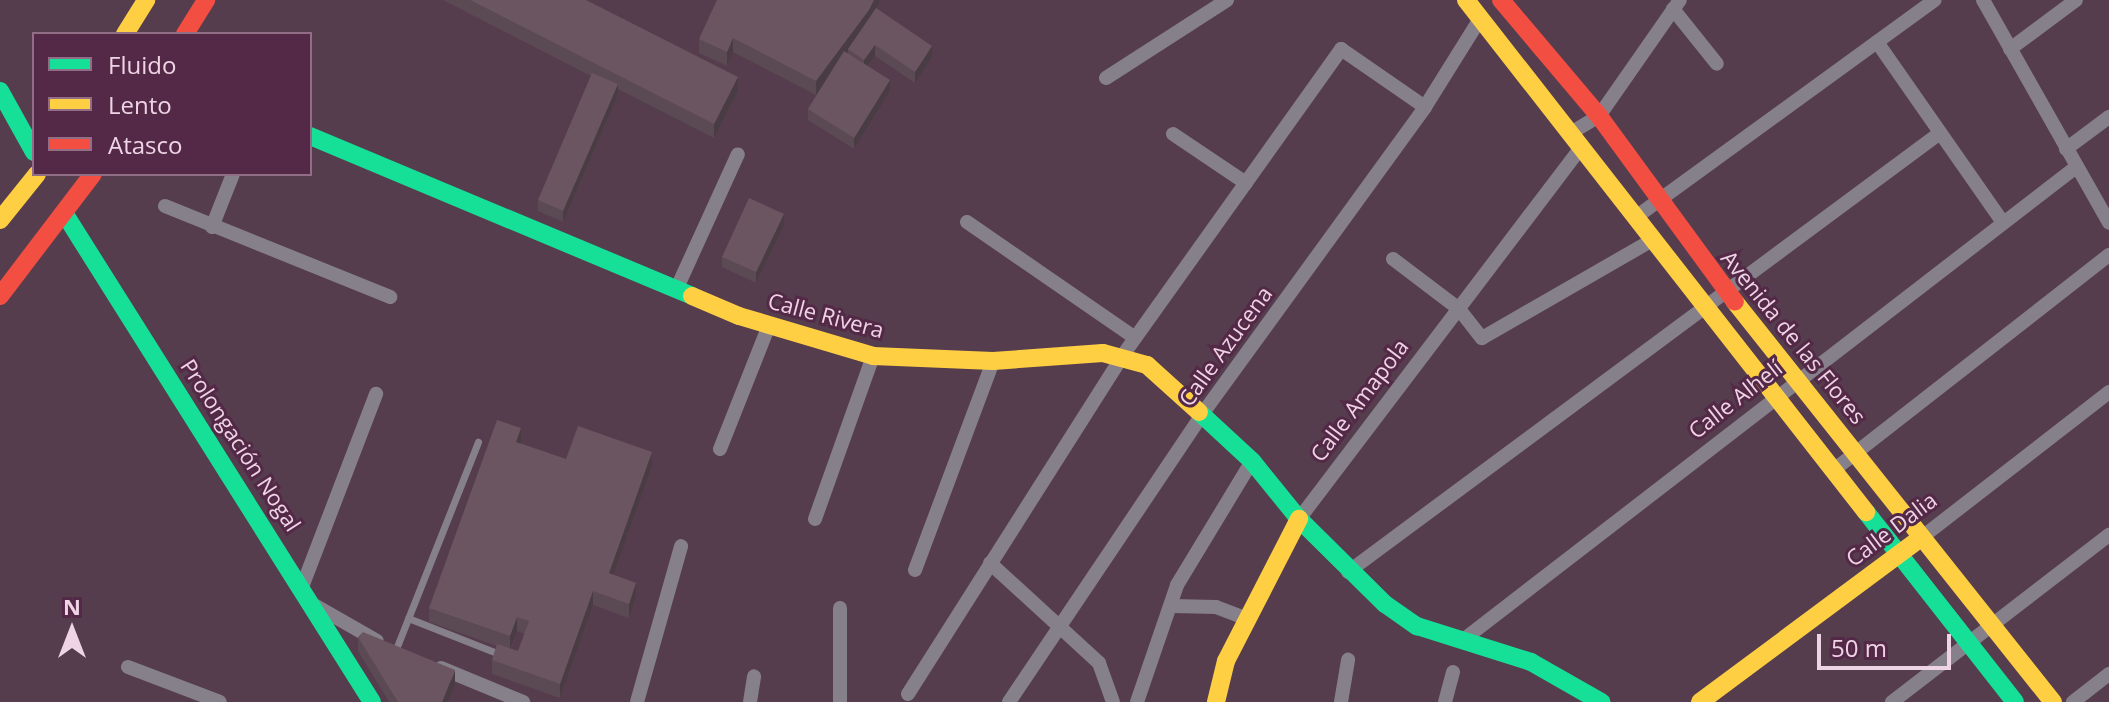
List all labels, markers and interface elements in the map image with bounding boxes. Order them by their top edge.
legend [32,32,312,176]
text: Fluido [108,48,176,81]
text: Lento [108,88,172,121]
text: Atasco [108,128,182,161]
street label: Avenida de las Flores [1716,245,1872,429]
street label: Calle Azucena [1173,281,1277,411]
street label: Calle Rivera [765,287,887,343]
street label: Calle Amapola [1304,334,1414,466]
street label: Prolongación Nogal [175,354,307,536]
street label: Calle Alhelí [1683,354,1787,444]
street label: Calle Dalia [1840,486,1942,572]
north arrow [32,590,112,670]
text: N [63,591,81,621]
scale bar [1821,618,1955,668]
text: 50 m [1831,631,1887,664]

